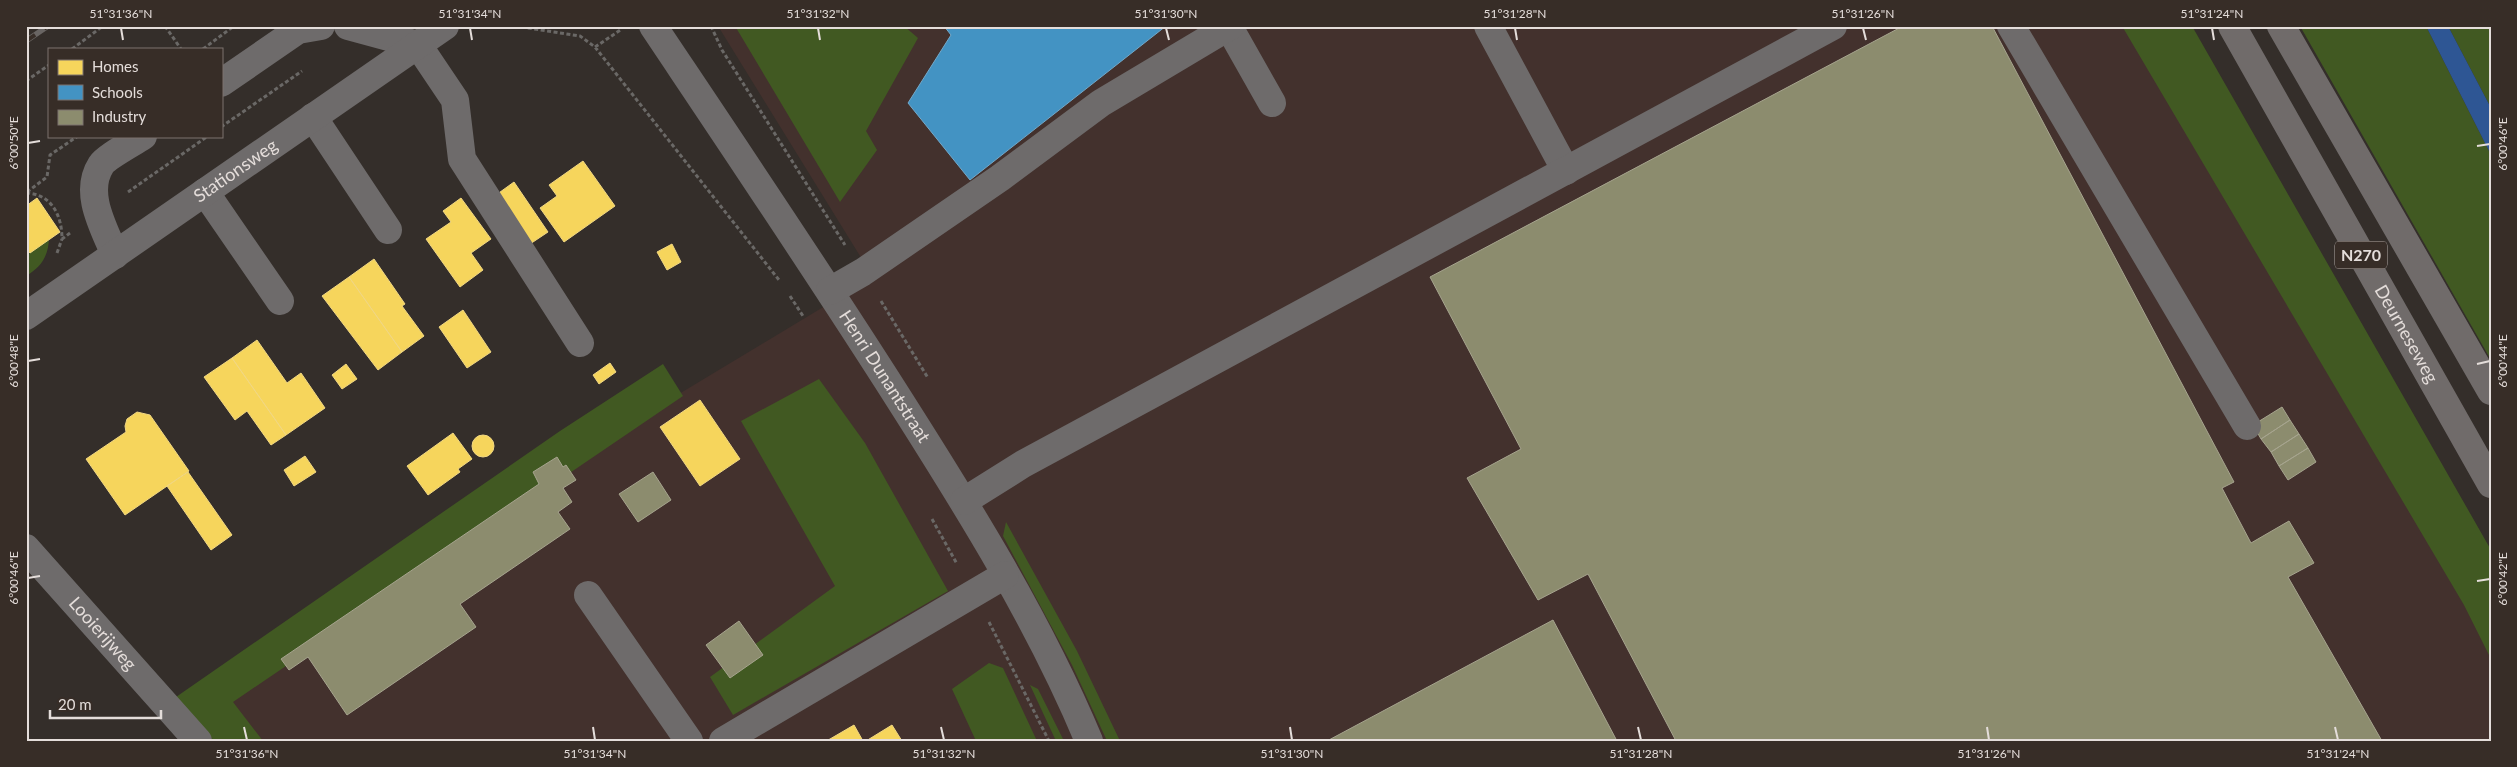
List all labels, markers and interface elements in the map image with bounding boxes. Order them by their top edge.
text: 51°31'36"N [90,6,152,21]
text: 51°31'34"N [439,6,501,21]
text: 51°31'32"N [787,6,849,21]
text: 51°31'30"N [1135,6,1197,21]
text: 51°31'28"N [1484,6,1546,21]
text: 51°31'26"N [1832,6,1894,21]
text: 51°31'24"N [2181,6,2243,21]
legend [48,48,222,138]
text: Homes [92,57,138,75]
text: Schools [92,83,143,101]
text: Industry [92,107,147,125]
text: 6°00'50"E [6,116,21,170]
text: 6°00'46"E [2495,117,2510,171]
street label: Stationsweg [189,133,281,207]
road number: N270 [2335,242,2387,268]
street label: Deurneseweg [2371,281,2444,387]
street label: Henri Dunantstraat [835,306,936,446]
text: 6°00'48"E [6,334,21,388]
text: 6°00'44"E [2495,334,2510,388]
text: 6°00'46"E [6,551,21,605]
text: 6°00'42"E [2495,552,2510,606]
street label: Looierijweg [65,592,142,674]
scale bar [50,687,161,719]
text: 20 m [58,695,92,713]
text: 51°31'36"N [216,746,278,761]
text: 51°31'34"N [564,746,626,761]
text: 51°31'32"N [913,746,975,761]
text: 51°31'30"N [1261,746,1323,761]
text: 51°31'28"N [1610,746,1672,761]
text: 51°31'26"N [1958,746,2020,761]
text: 51°31'24"N [2307,746,2369,761]

